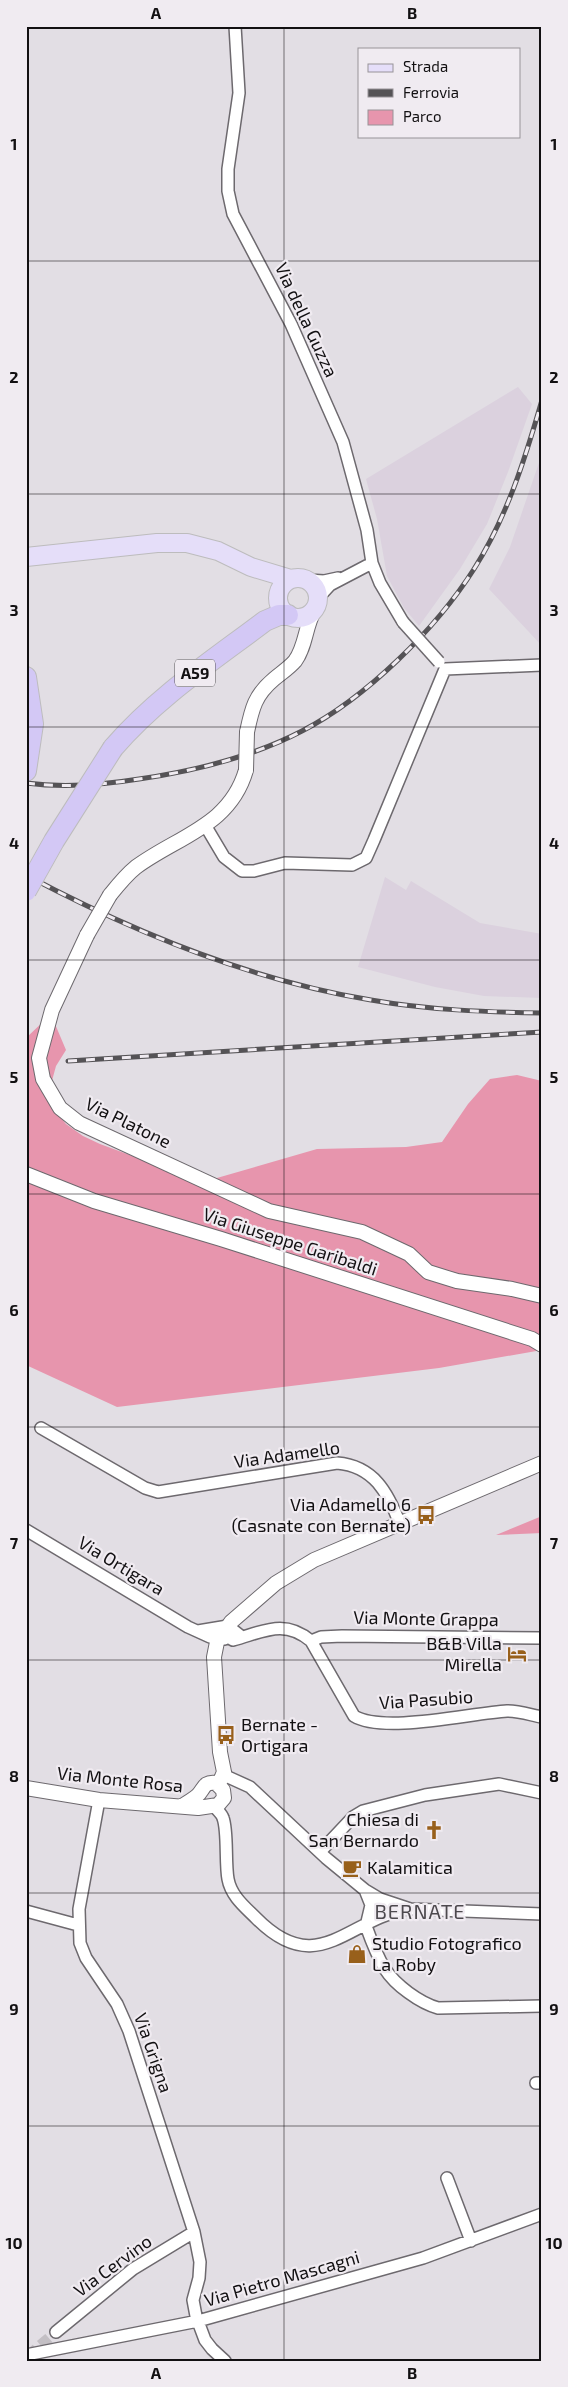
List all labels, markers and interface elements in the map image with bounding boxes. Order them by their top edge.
text: A [151,3,162,22]
text: B [407,3,417,22]
legend [358,48,520,138]
text: Strada [403,57,448,75]
text: Ferrovia [403,83,459,101]
text: Parco [403,107,442,125]
text: 1 [11,134,17,153]
text: 1 [551,134,557,153]
street label: Via della Guzza [271,259,343,380]
text: 2 [9,367,19,386]
text: 2 [549,367,559,386]
text: 3 [9,600,19,619]
text: 3 [549,600,559,619]
road number: A59 [175,660,215,686]
text: 4 [9,833,19,852]
text: 4 [549,833,559,852]
text: 5 [10,1067,19,1086]
text: 5 [550,1067,559,1086]
street label: Via Platone [82,1092,175,1152]
street label: Via Giuseppe Garibaldi [200,1202,380,1280]
text: 6 [9,1300,19,1319]
text: 6 [549,1300,559,1319]
street label: Via Adamello [233,1436,341,1472]
place label: Via Adamello 6 (Casnate con Bernate) [231,1493,411,1536]
bus stop icon: Via Adamello 6 (Casnate con Bernate) [415,1504,437,1526]
street label: Via Ortigara [74,1531,169,1600]
text: 7 [10,1533,19,1552]
text: 7 [550,1533,559,1552]
street label: Via Monte Grappa [353,1606,499,1630]
place label: B&B Villa Mirella [426,1632,502,1675]
hotel icon: B&B Villa Mirella [506,1643,528,1665]
street label: Via Pasubio [378,1685,474,1713]
place label: Bernate - Ortigara [241,1713,318,1756]
bus stop icon: Bernate - Ortigara [215,1724,237,1746]
street label: Via Monte Rosa [56,1761,184,1797]
text: 8 [9,1766,19,1785]
text: 8 [549,1766,559,1785]
place label: Chiesa di San Bernardo [309,1808,419,1851]
church icon: Chiesa di San Bernardo [423,1819,445,1841]
place label: Kalamitica [367,1856,453,1878]
cafe icon: Kalamitica [341,1857,363,1879]
district label: BERNATE [374,1899,466,1923]
place label: Studio Fotografico La Roby [372,1932,522,1975]
shop icon: Studio Fotografico La Roby [346,1943,368,1965]
text: 9 [9,1999,19,2018]
text: 9 [549,1999,559,2018]
street label: Via Grigna [130,2010,178,2095]
street label: Via Cervino [69,2230,156,2301]
text: 10 [5,2233,23,2252]
text: 10 [545,2233,563,2252]
street label: Via Pietro Mascagni [201,2245,362,2311]
text: A [151,2363,162,2382]
text: B [407,2363,417,2382]

